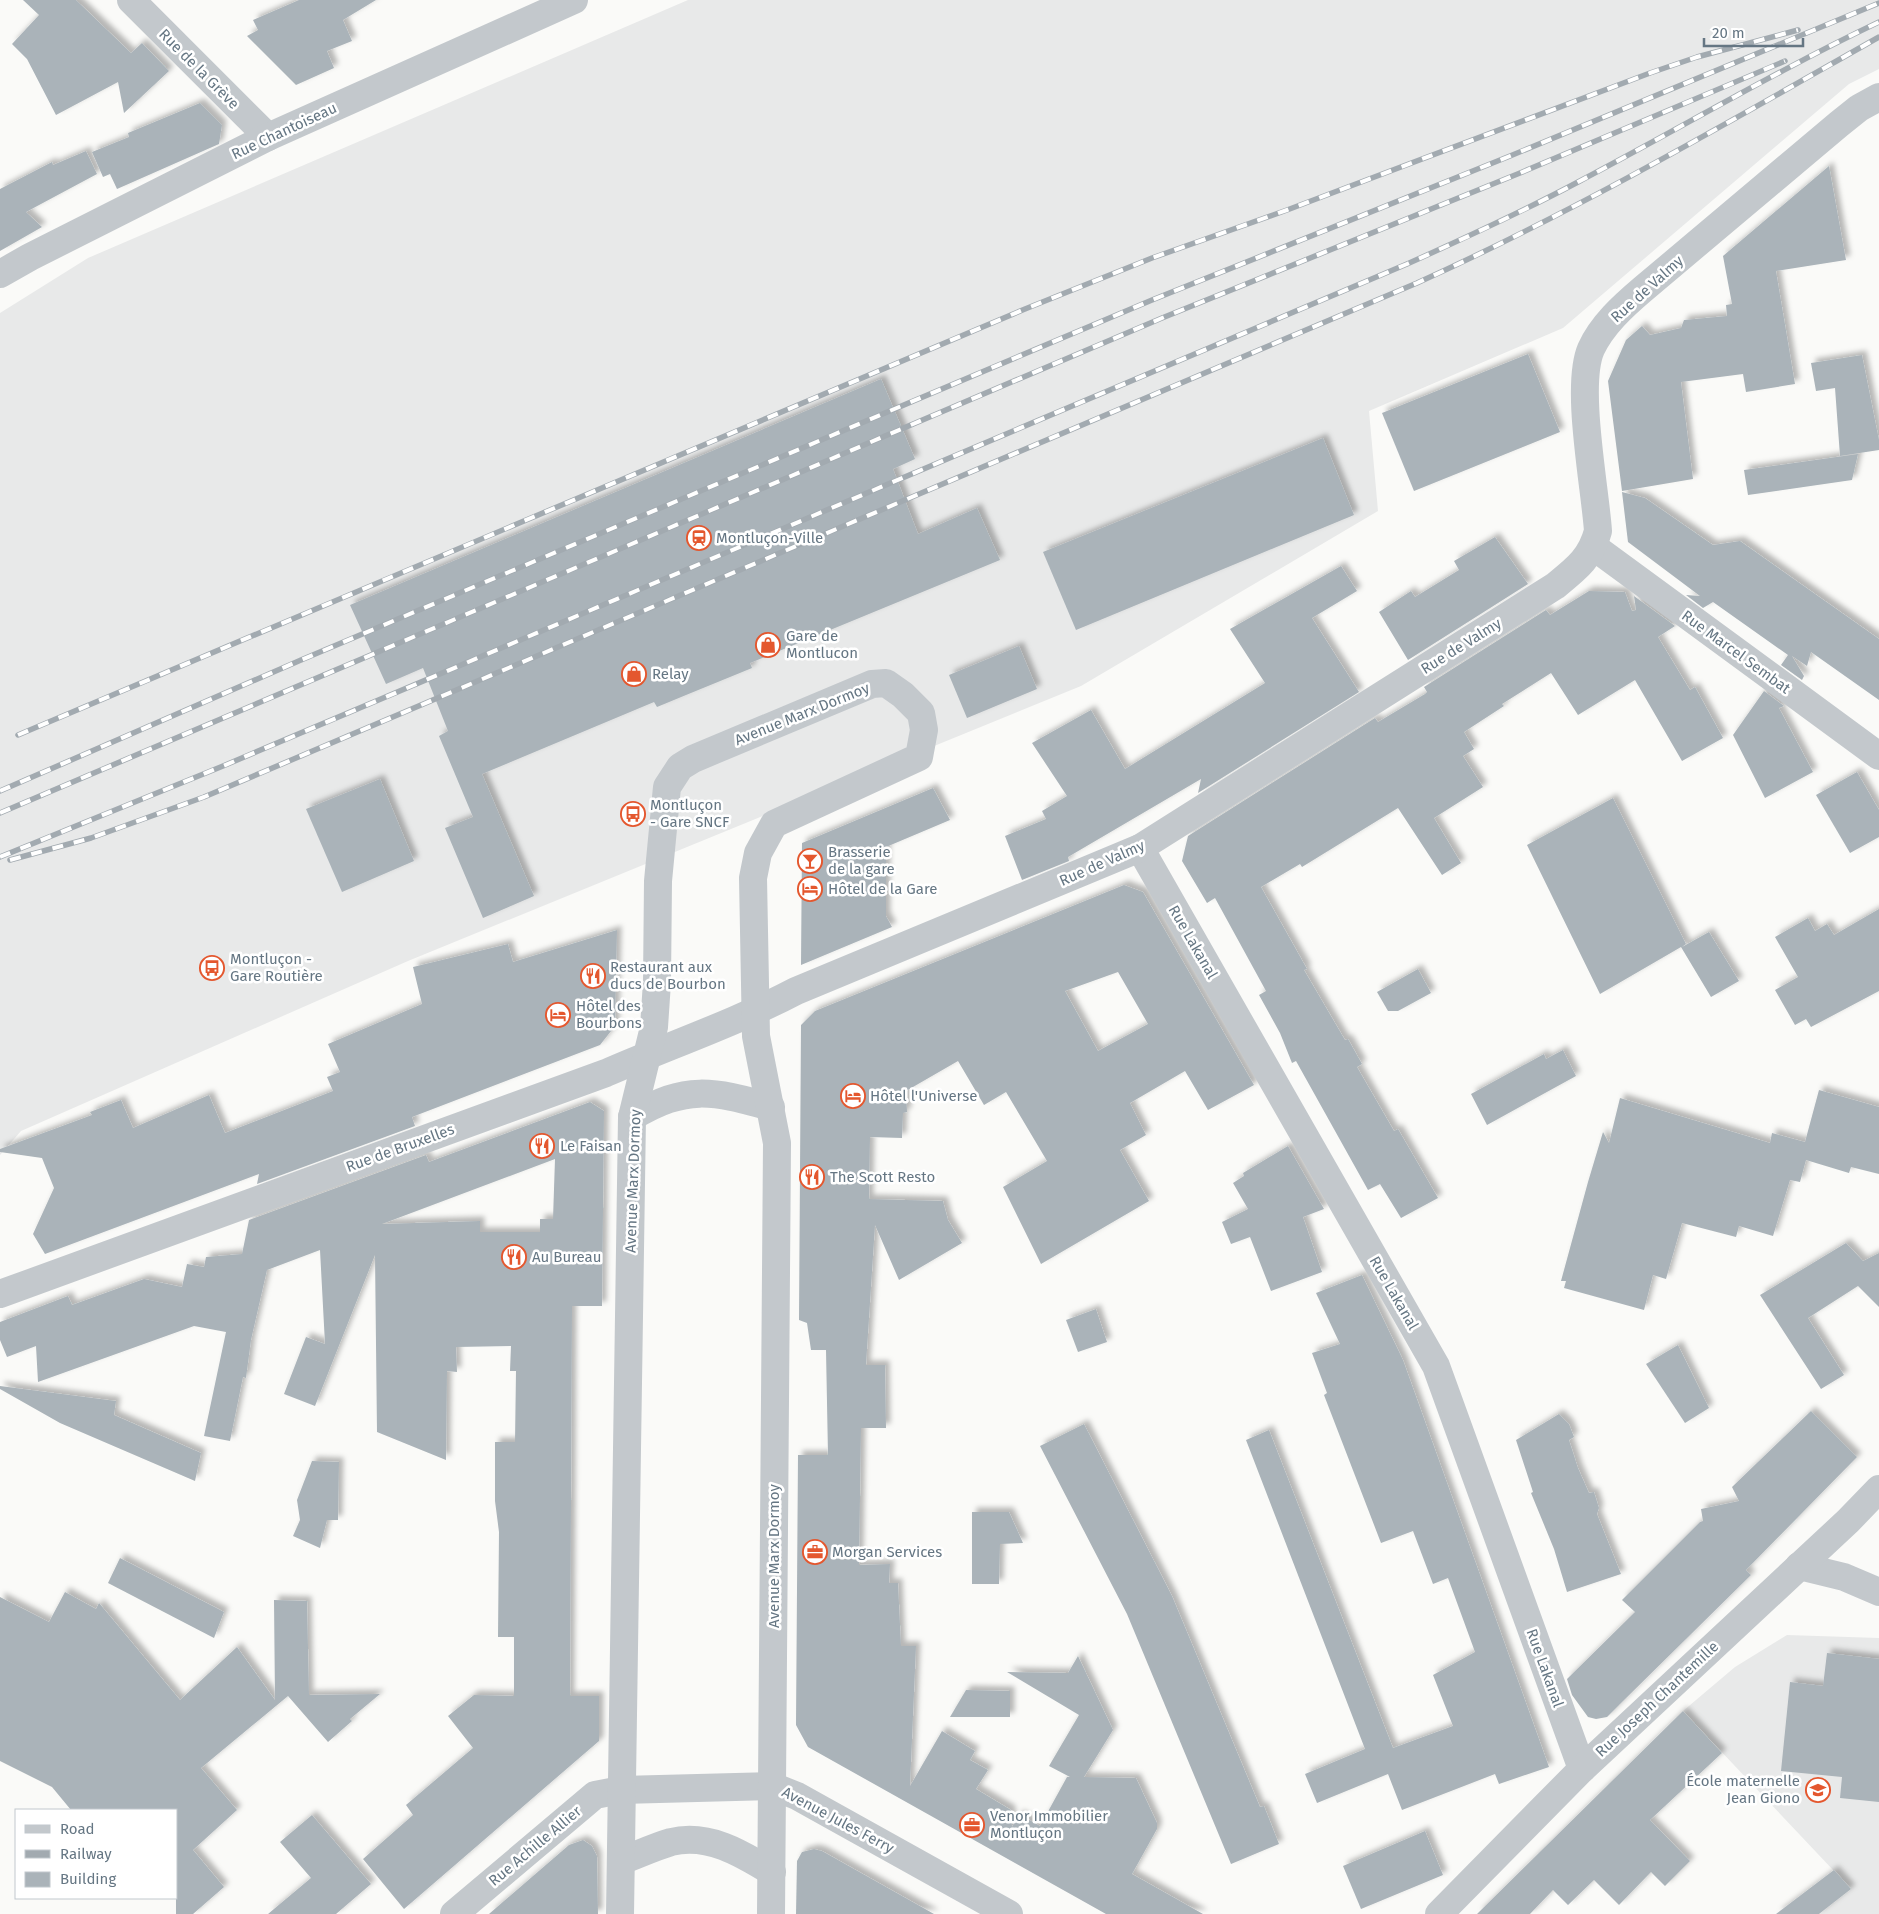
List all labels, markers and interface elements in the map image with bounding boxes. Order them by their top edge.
scale bar [1704,15,1803,47]
text: 20 m [1712,24,1745,42]
street label: Rue de la Grève [155,25,243,113]
street label: Rue Chantoiseau [229,99,339,163]
street label: Rue de Valmy [1607,251,1687,326]
station icon: Montluçon-Ville [686,525,712,551]
place label: Montluçon-Ville [716,529,823,547]
street label: Rue Marcel Sembat [1678,606,1794,698]
street label: Rue de Valmy [1417,614,1505,678]
place label: Gare de Montlucon [786,627,858,662]
shop icon: Gare de Montlucon [755,632,781,658]
shop icon: Relay [621,661,647,687]
place label: Relay [652,665,689,683]
street label: Avenue Marx Dormoy [732,678,873,749]
place label: Montluçon - Gare SNCF [650,796,729,831]
bus stop icon: Montluçon - Gare SNCF [620,801,646,827]
street label: Rue de Valmy [1057,836,1148,890]
place label: Brasserie de la gare [828,843,895,878]
bar icon: Brasserie de la gare [797,848,823,874]
hotel icon: Hôtel de la Gare [797,876,823,902]
place label: Hôtel de la Gare [828,880,937,898]
street label: Rue Lakanal [1165,902,1222,983]
place label: Montluçon - Gare Routière [230,950,323,985]
bus stop icon: Montluçon - Gare Routière [199,955,225,981]
place label: Restaurant aux ducs de Bourbon [610,958,726,993]
restaurant icon: Restaurant aux ducs de Bourbon [580,963,606,989]
place label: Hôtel des Bourbons [576,997,642,1032]
hotel icon: Hôtel des Bourbons [545,1002,571,1028]
hotel icon: Hôtel l'Universe [840,1083,866,1109]
place label: Hôtel l'Universe [870,1087,977,1105]
street label: Avenue Marx Dormoy [621,1108,645,1253]
street label: Rue de Bruxelles [343,1120,457,1176]
restaurant icon: Le Faisan [529,1133,555,1159]
place label: Le Faisan [560,1137,622,1155]
restaurant icon: The Scott Resto [799,1164,825,1190]
place label: The Scott Resto [830,1168,935,1186]
restaurant icon: Au Bureau [501,1244,527,1270]
place label: Au Bureau [532,1248,601,1266]
street label: Rue Lakanal [1366,1253,1423,1334]
street label: Avenue Marx Dormoy [765,1483,783,1628]
office icon: Morgan Services [802,1539,828,1565]
place label: Morgan Services [832,1543,942,1561]
street label: Rue Lakanal [1522,1626,1568,1710]
street label: Rue Joseph Chantemille [1592,1637,1722,1761]
place label: École maternelle Jean Giono [1686,1772,1800,1807]
school or university icon: École maternelle Jean Giono [1805,1777,1831,1803]
street label: Avenue Jules Ferry [779,1783,898,1857]
street label: Rue Achille Allier [485,1802,585,1890]
place label: Venor Immobilier Montluçon [990,1807,1108,1842]
legend [15,1809,178,1899]
office icon: Venor Immobilier Montluçon [959,1812,985,1838]
text: Road [60,1820,95,1838]
text: Railway [60,1845,112,1863]
text: Building [60,1870,116,1888]

